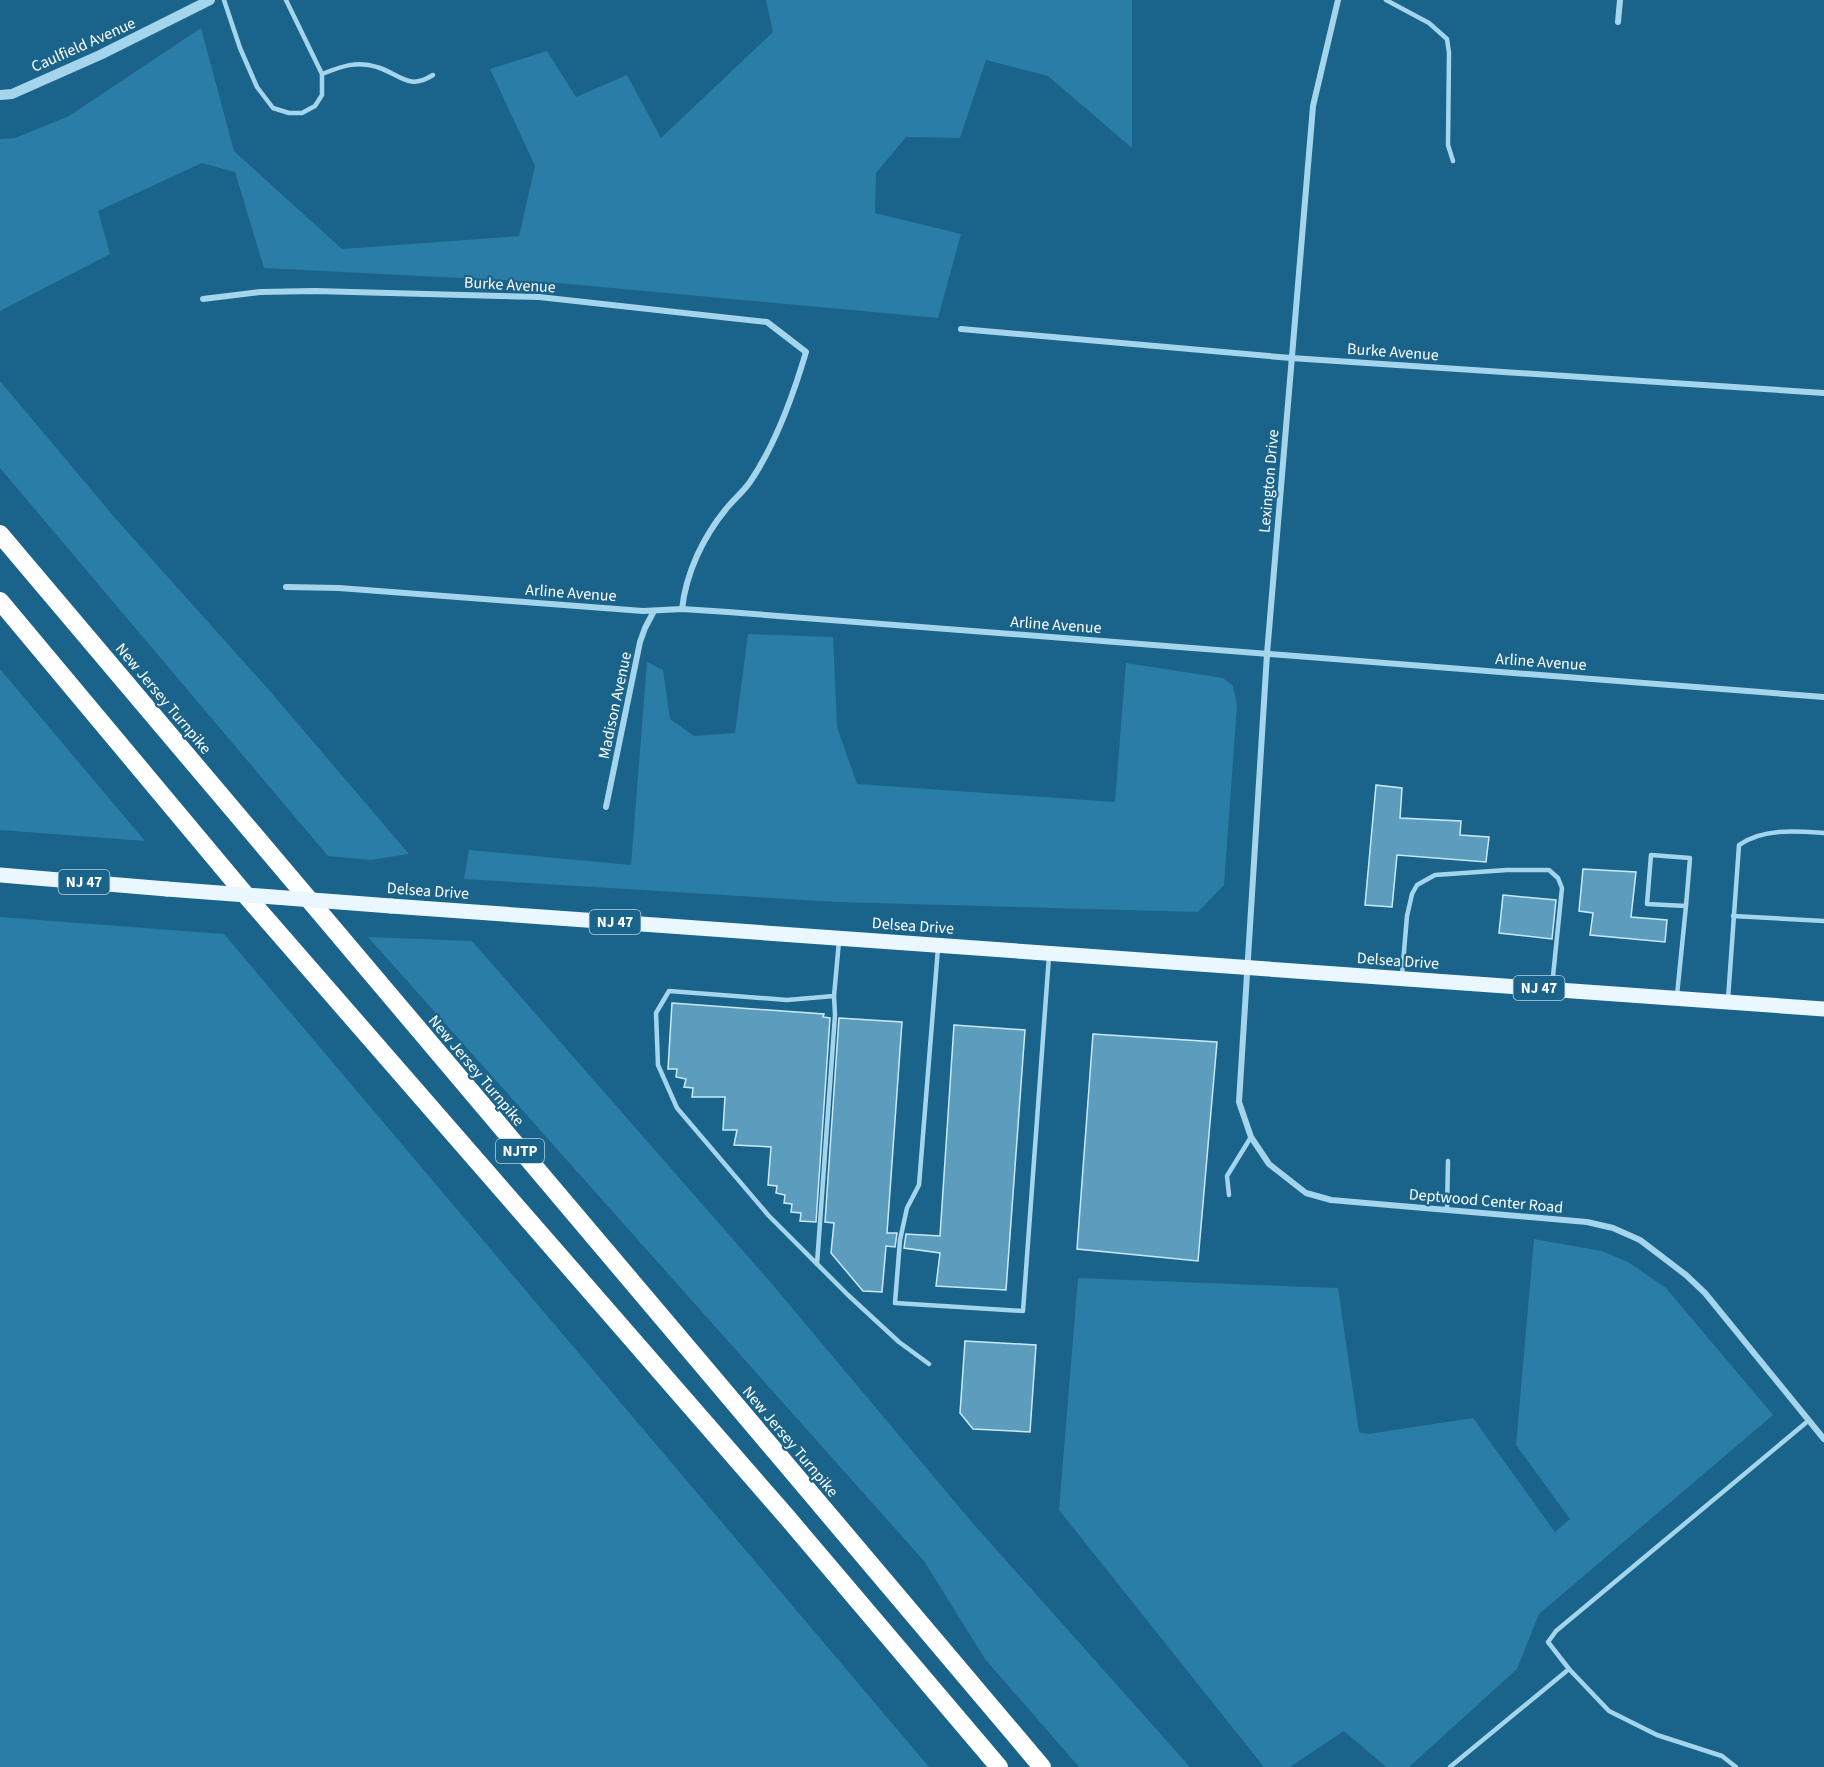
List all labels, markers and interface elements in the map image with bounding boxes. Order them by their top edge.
street label: Caulfield Avenue [28,12,139,78]
street label: Burke Avenue [464,272,556,298]
street label: Burke Avenue [1346,338,1440,366]
street label: Lexington Drive [1254,428,1284,534]
street label: Arline Avenue [525,579,617,607]
street label: Arline Avenue [1010,611,1102,639]
street label: New Jersey Turnpike [110,638,216,759]
street label: Arline Avenue [1495,648,1587,676]
street label: Madison Avenue [593,649,637,761]
road number: NJ 47 [58,870,110,894]
street label: Delsea Drive [386,877,470,905]
road number: NJ 47 [590,910,640,934]
street label: Delsea Drive [871,912,955,940]
street label: Delsea Drive [1356,947,1440,975]
road number: NJ 47 [1514,976,1564,1000]
street label: New Jersey Turnpike [423,1010,529,1131]
road number: NJTP [496,1139,544,1163]
street label: Deptwood Center Road [1408,1183,1564,1219]
street label: New Jersey Turnpike [737,1381,843,1502]

